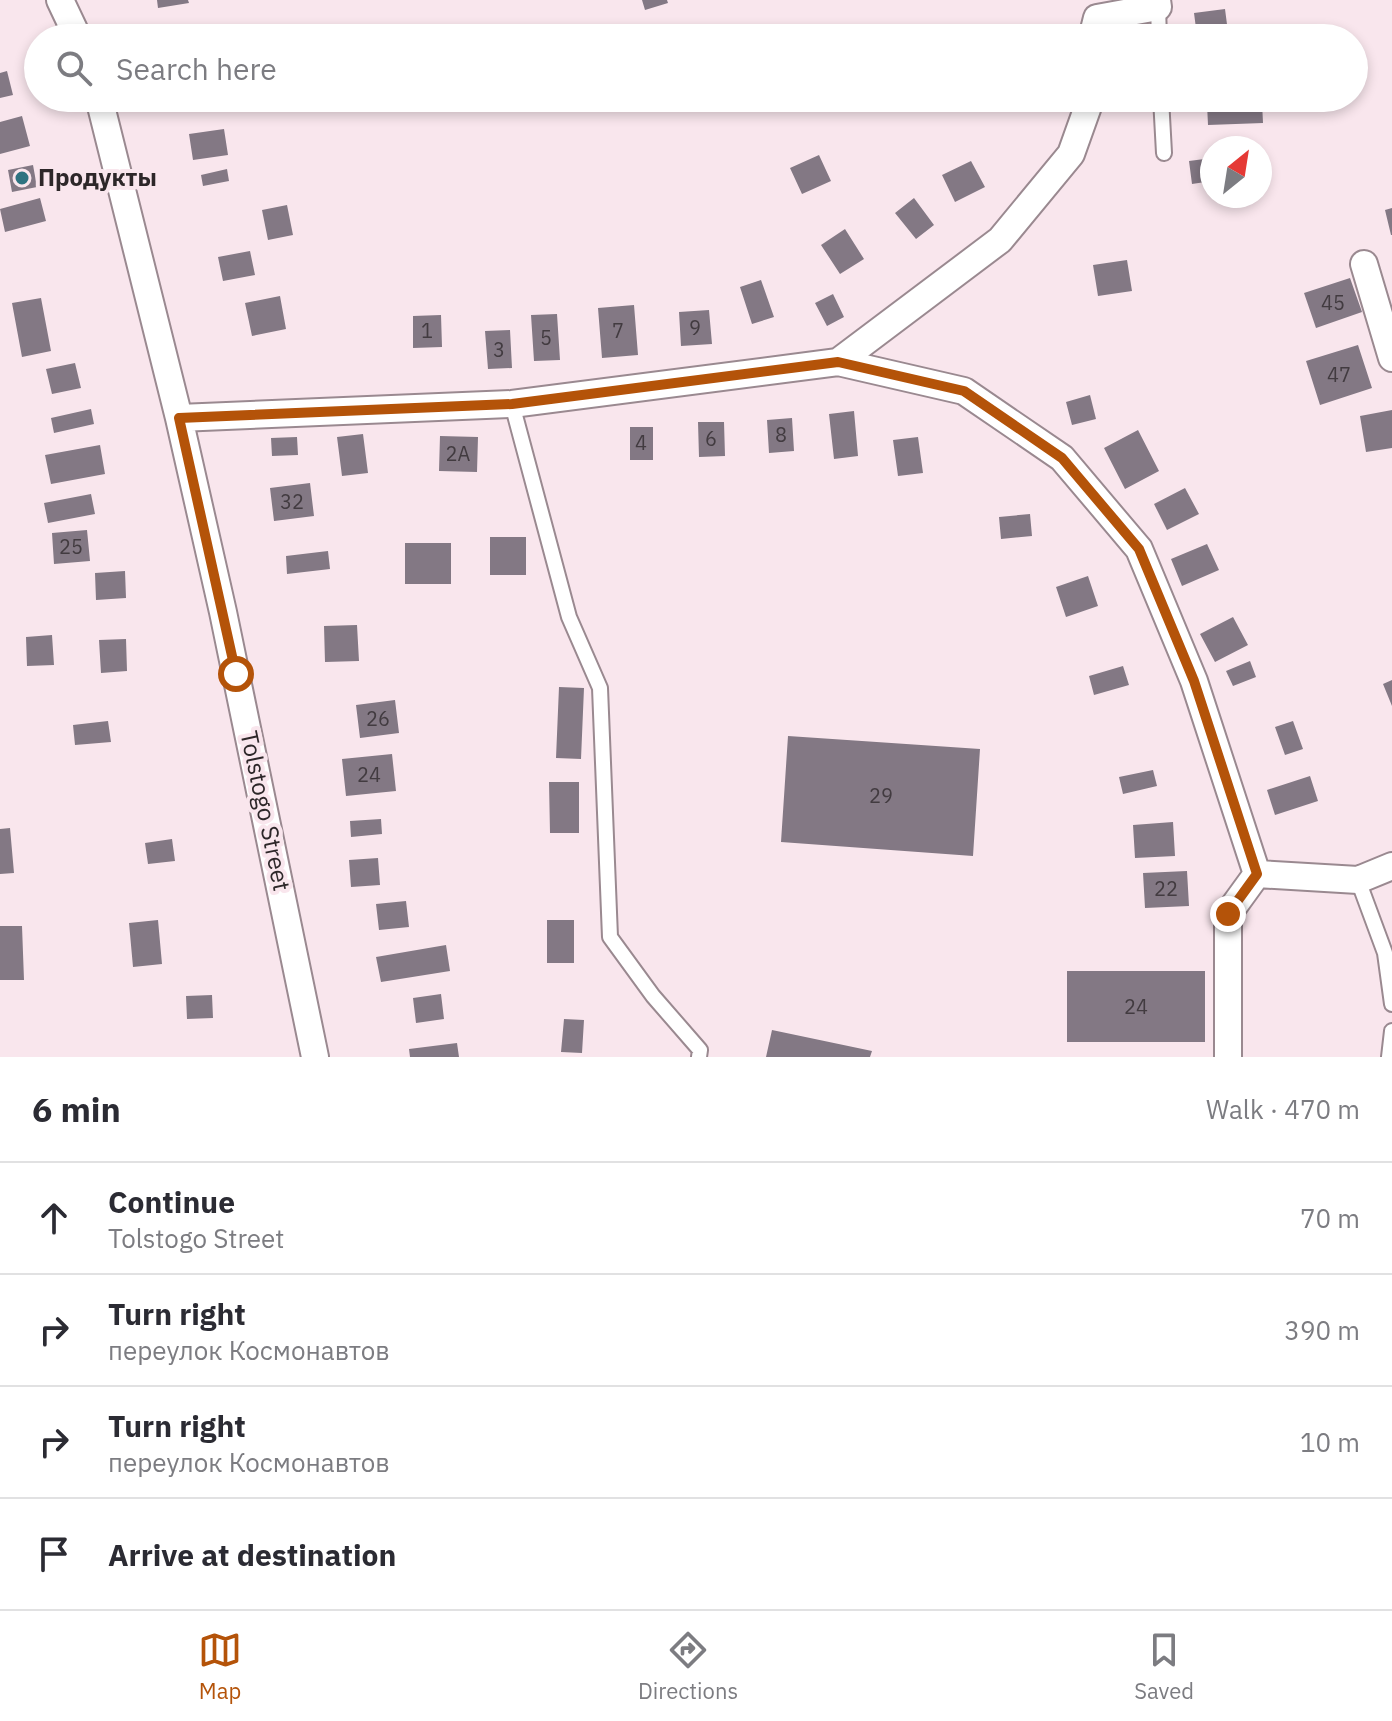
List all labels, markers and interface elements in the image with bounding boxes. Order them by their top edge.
search box [24,24,1368,112]
icon: search [52,46,96,90]
text: Search here [116,49,277,88]
north arrow [1200,136,1272,208]
place label: Продукты [38,161,157,193]
marker: Продукты [13,169,31,187]
house number: 45 [1321,289,1345,316]
house number: 9 [689,314,701,341]
house number: 1 [421,317,433,344]
house number: 7 [612,317,624,344]
house number: 5 [540,324,552,351]
house number: 3 [493,336,505,363]
house number: 47 [1327,361,1351,388]
house number: 8 [775,421,787,448]
house number: 6 [705,425,717,452]
house number: 4 [635,429,647,456]
house number: 2А [446,440,471,467]
house number: 32 [280,488,304,515]
house number: 25 [59,533,83,560]
route start [218,656,254,692]
house number: 26 [366,705,390,732]
street label: Tolstogo Street [233,728,299,894]
house number: 24 [357,761,381,788]
house number: 29 [869,782,893,809]
house number: 22 [1154,875,1178,902]
route end [1210,896,1246,932]
house number: 24 [1124,993,1148,1020]
text: 6 min [32,1087,121,1131]
text: Walk · 470 m [1206,1092,1360,1126]
text: Continue [108,1182,235,1221]
icon: ahead [32,1196,76,1240]
text: 70 m [1300,1201,1360,1235]
text: Tolstogo Street [108,1221,284,1255]
text: Turn right [108,1294,246,1333]
icon: right [32,1308,76,1352]
text: 390 m [1284,1313,1360,1347]
text: переулок Космонавтов [108,1333,390,1367]
text: Turn right [108,1406,246,1445]
icon: right [32,1420,76,1464]
text: 10 m [1300,1425,1360,1459]
text: переулок Космонавтов [108,1445,390,1479]
icon: arrive [32,1532,76,1576]
text: Arrive at destination [108,1535,396,1574]
tab: Map [198,1628,242,1705]
tab: Directions [638,1628,738,1705]
tab: Saved [1134,1628,1194,1705]

